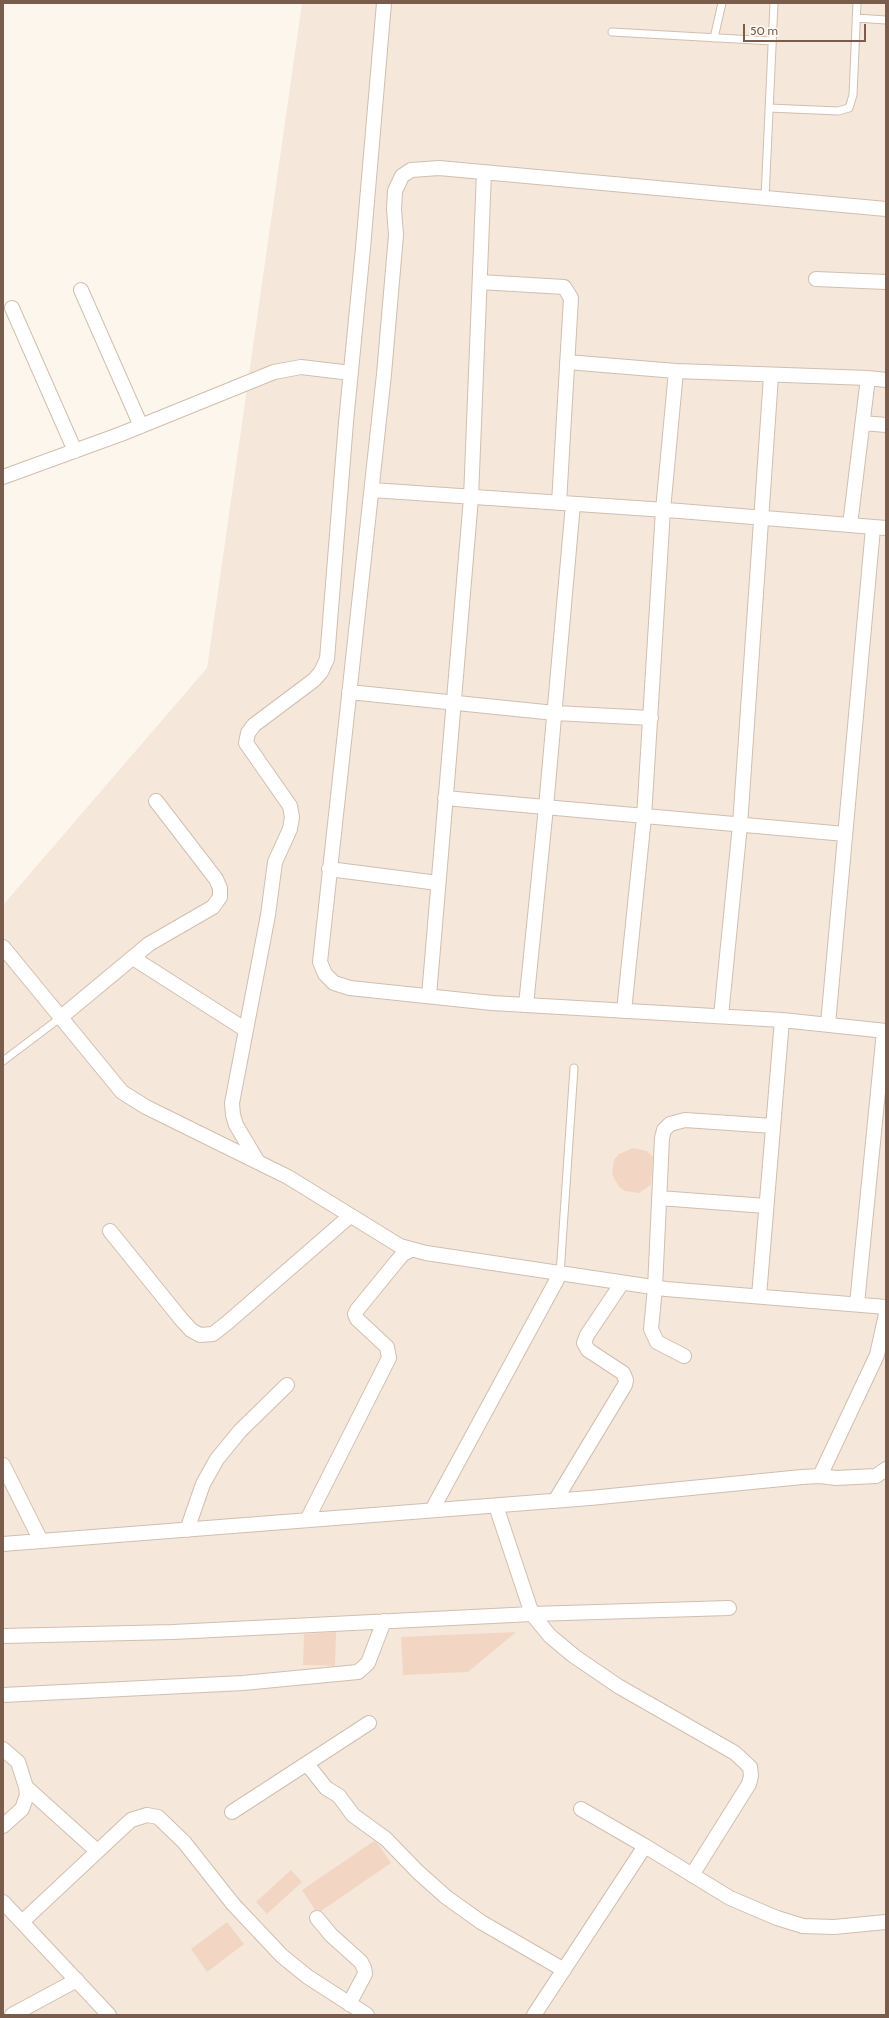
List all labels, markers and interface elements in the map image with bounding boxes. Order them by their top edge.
scale bar [745,16,868,42]
text: 50 m [750,23,778,38]

